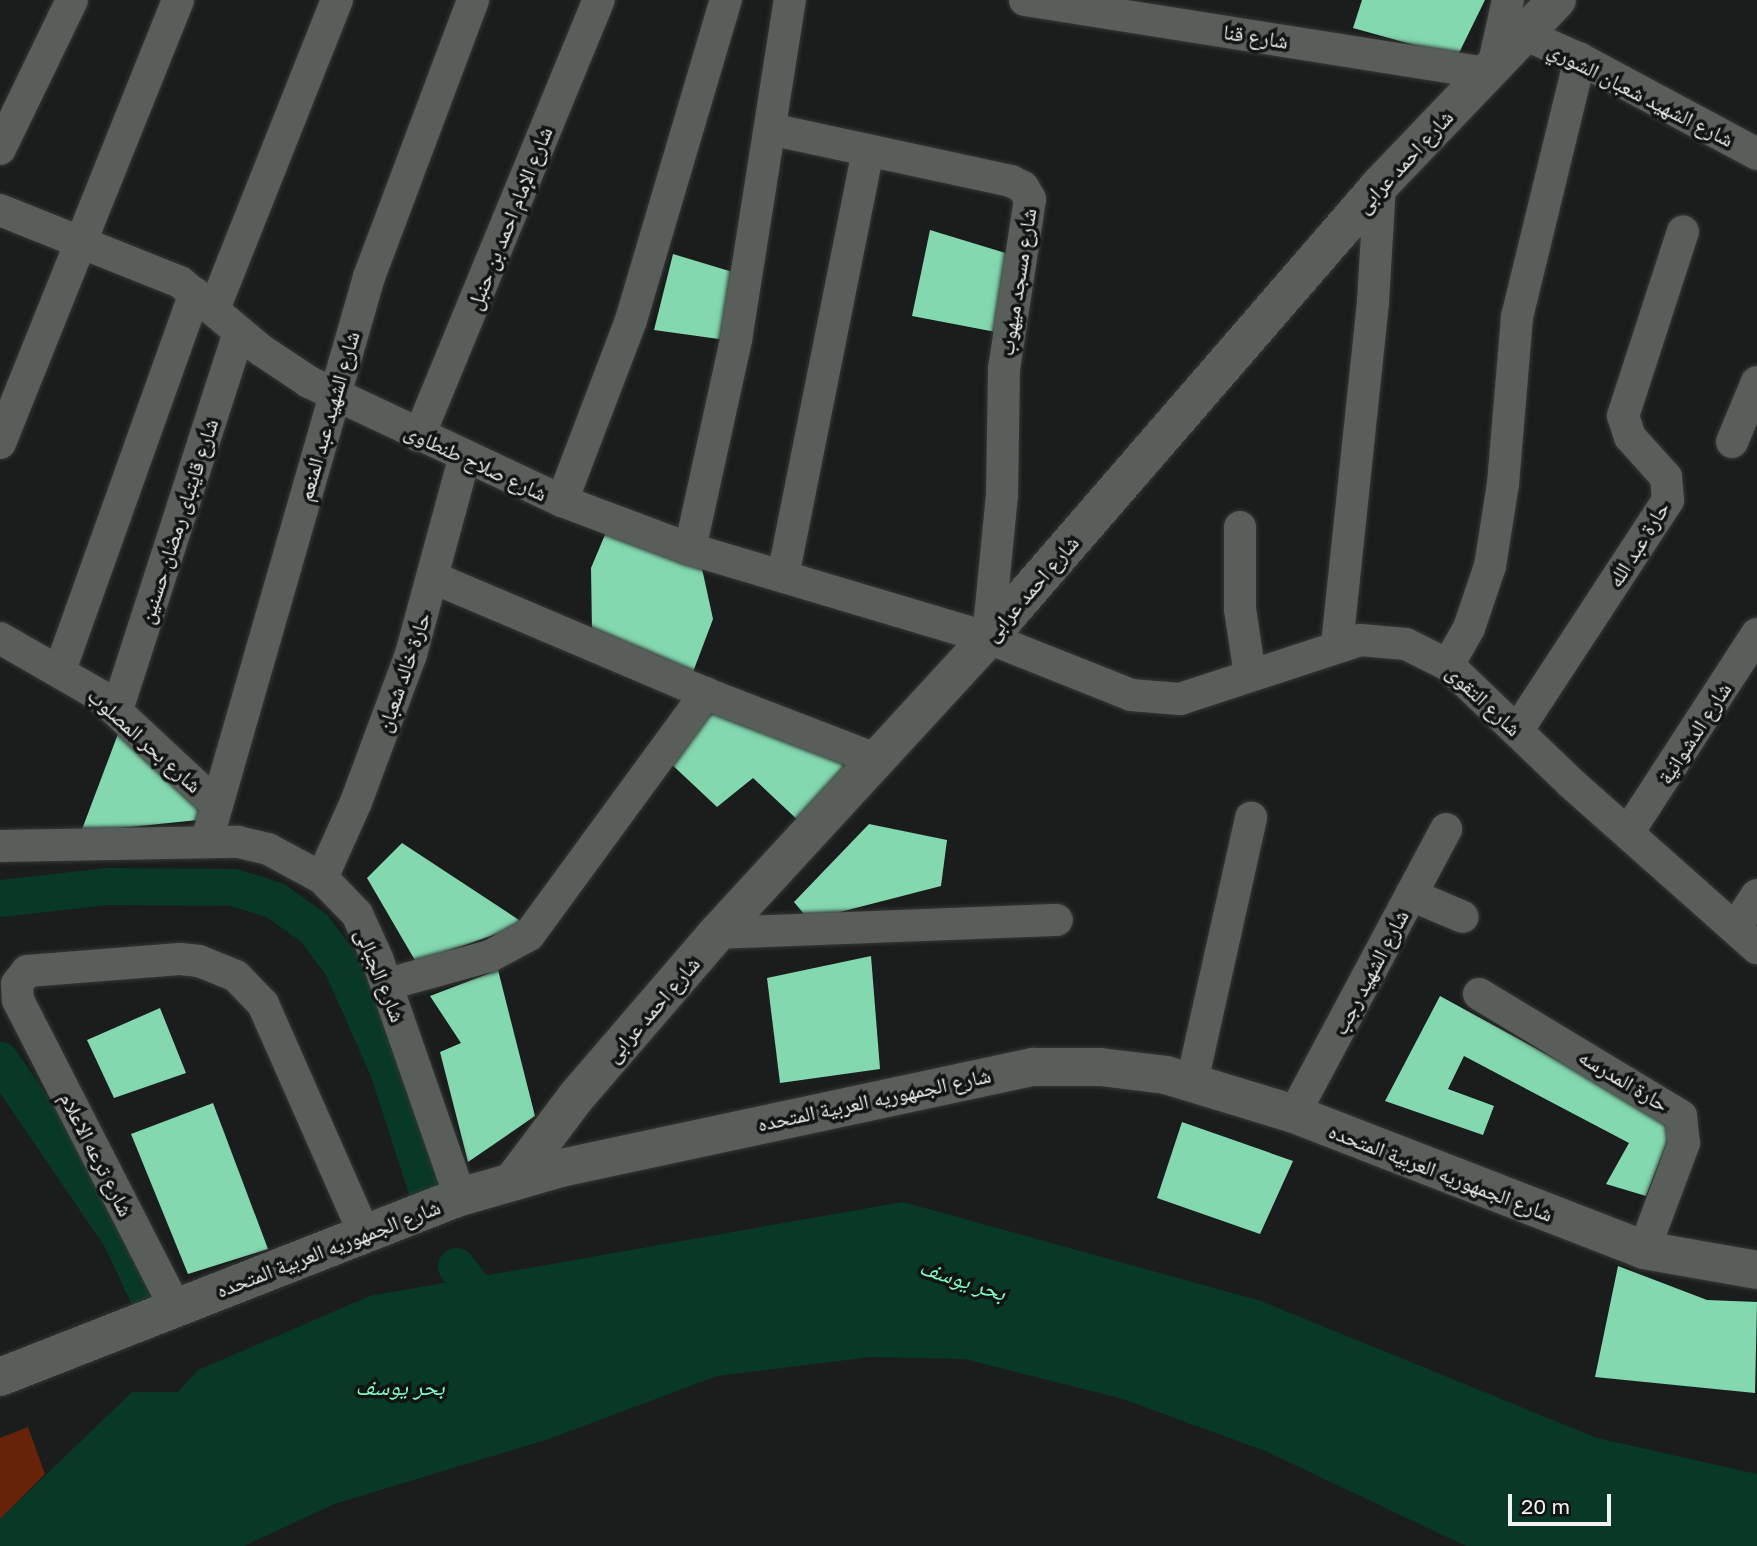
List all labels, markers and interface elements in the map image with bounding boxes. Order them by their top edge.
street label: شارع قنا [1222,18,1290,54]
street label: شارع الشهيد شعبان الشوري [1544,36,1738,152]
street label: شارع احمد عرابى [1350,104,1458,218]
street label: شارع الإمام احمد بن حنبل [461,123,557,313]
street label: شارع مسجد ميهوب [993,206,1041,358]
street label: شارع الشهيد عبد المنعم [292,328,364,504]
street label: شارع قايتباى رمضان حسنين [133,415,223,627]
street label: شارع صلاح طنطاوى [401,418,551,506]
street label: حارة عبد الله [1602,496,1674,592]
street label: شارع احمد عرابى [978,530,1084,646]
street label: حارة خالد شعبان [371,609,435,735]
street label: شارع التقوى [1441,659,1527,741]
street label: شارع الدشوانية [1652,677,1736,789]
street label: شارع بحر المصلوب [83,682,207,798]
street label: شارع الشهيد رجب [1326,905,1414,1039]
street label: شارع الجبالى [351,924,411,1026]
street label: شارع احمد عرابى [599,951,705,1067]
street label: حارة المدرسه [1575,1043,1673,1117]
street label: شارع الجمهوريه العربية المتحده [755,1062,993,1136]
street label: شارع ترعه الاعلام [55,1088,139,1220]
street label: شارع الجمهوريه العربية المتحده [1325,1118,1557,1226]
street label: شارع الجمهوريه العربية المتحده [212,1194,444,1302]
water label: بحر يوسف [916,1252,1010,1306]
water label: بحر يوسف [355,1372,445,1400]
scale bar [1512,1480,1615,1524]
text: 20 m [1521,1493,1570,1519]

